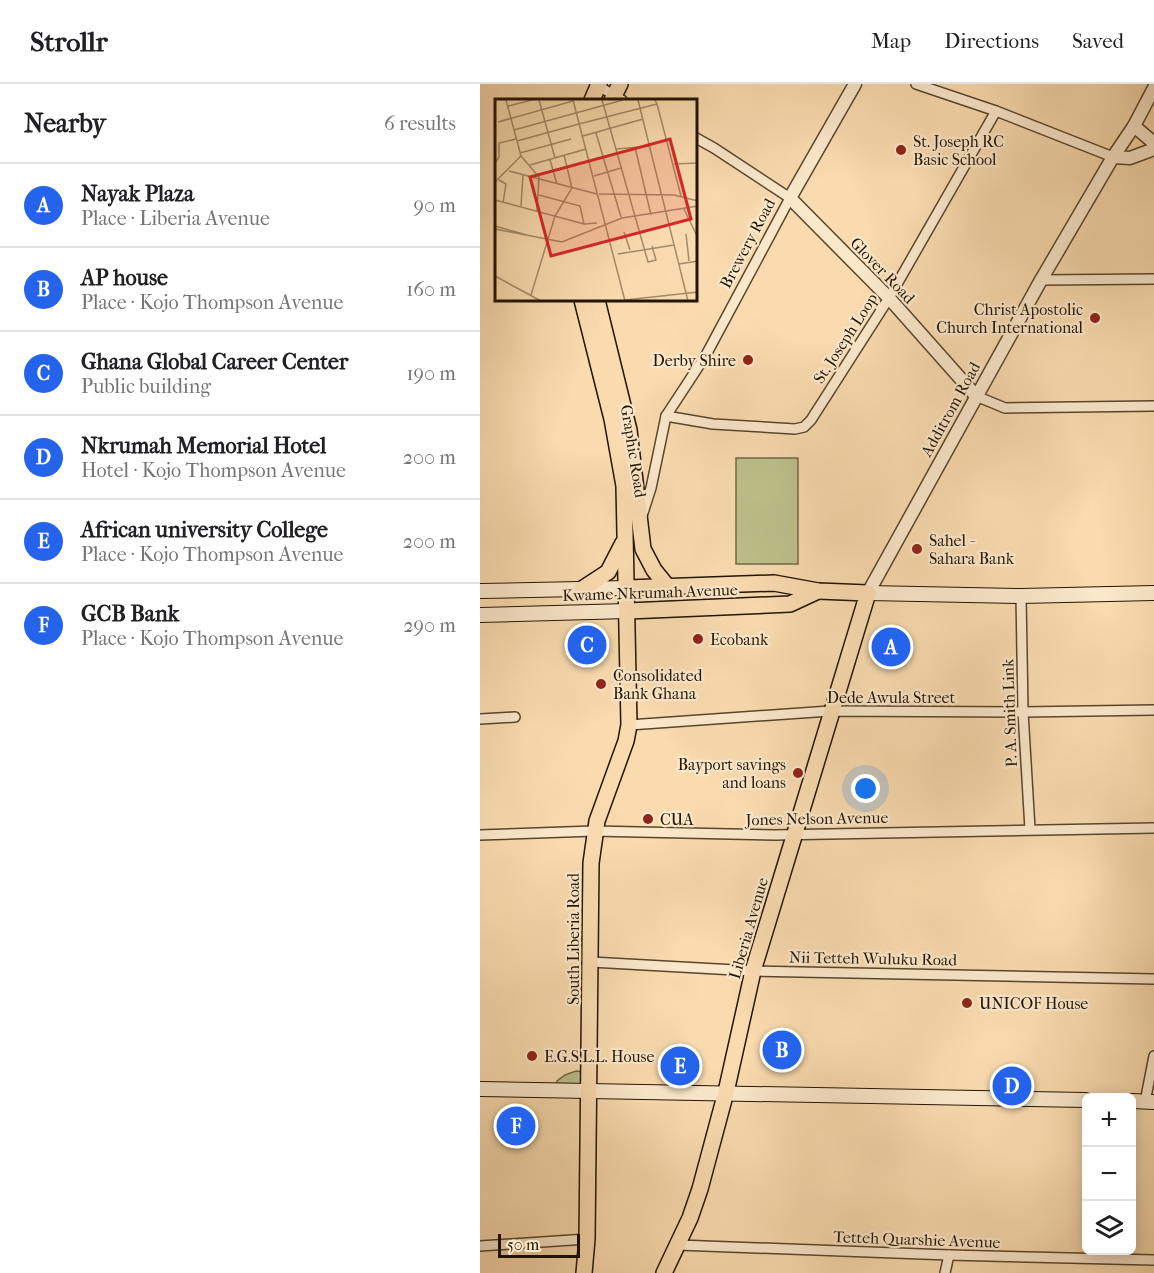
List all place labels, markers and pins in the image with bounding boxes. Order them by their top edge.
place label: St. Joseph RC Basic School [913,132,1004,169]
marker: St. Joseph RC Basic School [894,143,908,157]
place label: Christ Apostolic Church International [936,300,1084,337]
marker: Christ Apostolic Church International [1088,311,1102,325]
place label: Derby Shire [653,351,736,370]
marker: Derby Shire [741,353,755,367]
place label: Sahel - Sahara Bank [929,531,1015,568]
marker: Sahel - Sahara Bank [910,542,924,556]
pin: C [568,622,606,668]
pin: A [872,624,910,670]
place label: Ecobank [710,630,769,649]
marker: Ecobank [691,632,705,646]
place label: Consolidated Bank Ghana [613,666,703,703]
marker: Consolidated Bank Ghana [594,677,608,691]
place label: Bayport savings and loans [678,755,786,792]
marker: Bayport savings and loans [791,766,805,780]
place label: CUA [660,810,694,829]
marker: CUA [641,812,655,826]
place label: UNICOF House [979,994,1088,1013]
marker: UNICOF House [960,996,974,1010]
pin: B [762,1028,802,1072]
pin: E [660,1044,700,1088]
place label: E.G.S.L.L. House [544,1047,654,1066]
marker: E.G.S.L.L. House [525,1049,539,1063]
pin: D [992,1064,1032,1108]
pin: F [496,1104,536,1148]

